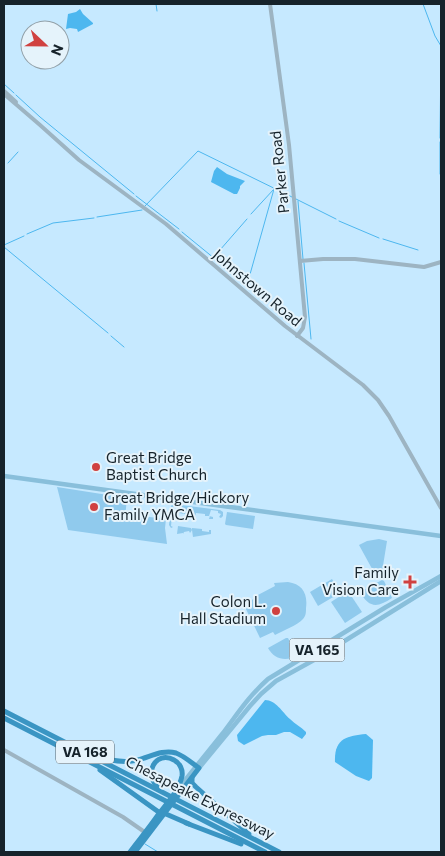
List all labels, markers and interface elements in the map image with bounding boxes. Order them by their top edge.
north arrow [20,20,70,70]
text: N [48,42,67,58]
street label: Parker Road [266,130,292,214]
street label: Johnstown Road [210,245,306,330]
place label: Great Bridge Baptist Church [106,448,207,483]
marker: Great Bridge Baptist Church [90,461,102,473]
place label: Great Bridge/Hickory Family YMCA [104,488,250,523]
marker: Great Bridge/Hickory Family YMCA [88,501,100,513]
place label: Family Vision Care [322,563,399,598]
marker: Family Vision Care [403,575,417,589]
place label: Colon L. Hall Stadium [180,592,266,627]
marker: Colon L. Hall Stadium [270,605,282,617]
road number: VA 165 [290,638,344,662]
road number: VA 168 [56,740,114,764]
street label: Chesapeake Expressway [123,752,278,843]

